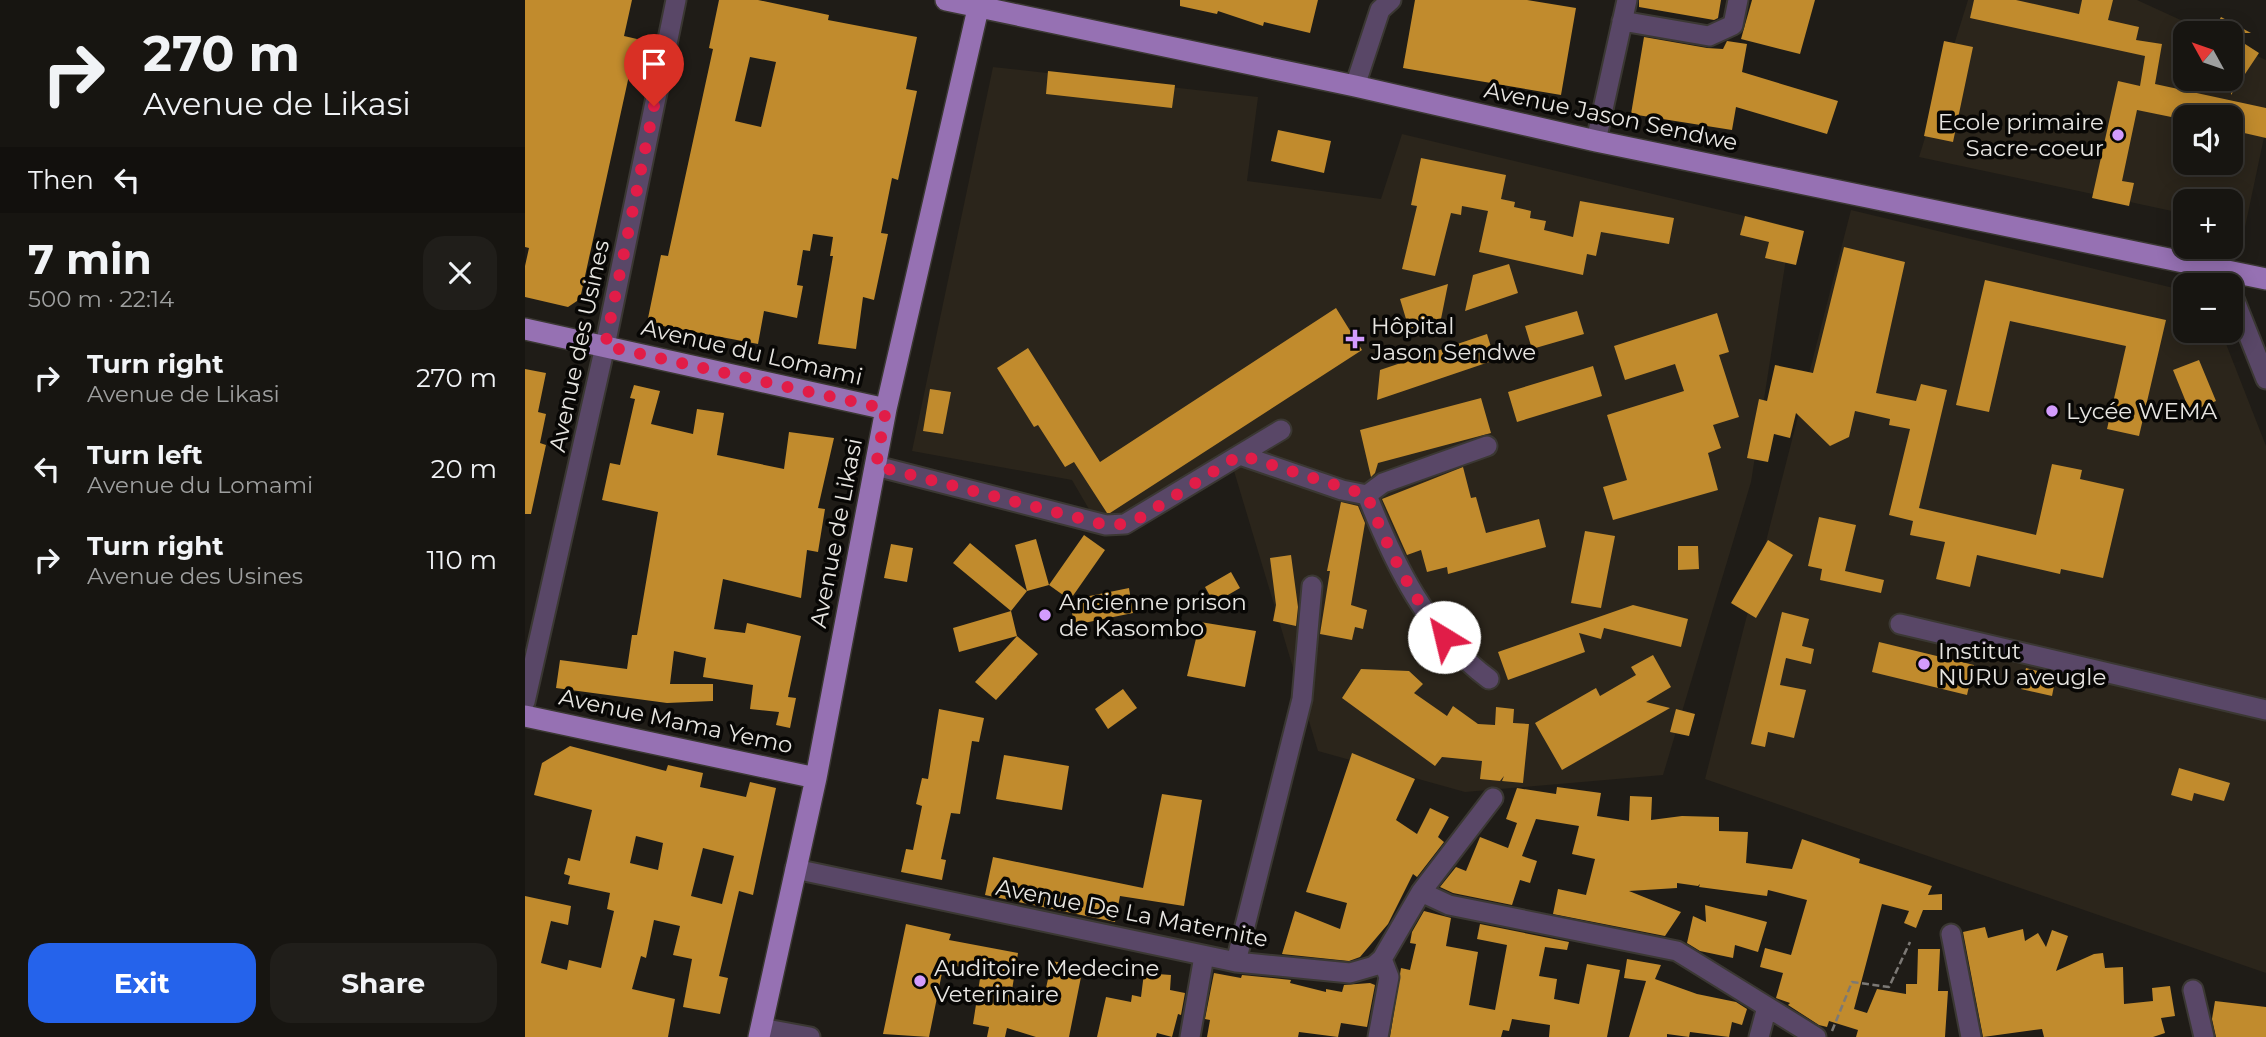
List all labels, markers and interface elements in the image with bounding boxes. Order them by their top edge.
north arrow [2173,21,2243,91]
map controls [2173,21,2243,343]
text: 270 m [143,24,300,83]
icon: right [28,28,119,119]
pin [624,34,684,106]
icon: arrive [635,45,673,83]
street label: Avenue Jason Sendwe [1482,75,1740,157]
text: Avenue de Likasi [143,84,411,123]
button: sound [2173,105,2243,175]
place label: Ecole primaire Sacre-coeur [1938,108,2104,162]
marker: Ecole primaire Sacre-coeur [2110,127,2126,143]
icon: left [108,161,146,199]
text: Then [28,164,94,196]
button: + [2173,189,2243,259]
text: 7 min [28,233,152,285]
button: close [423,236,497,310]
street label: Avenue des Usines [543,238,615,454]
button: − [2173,273,2243,343]
text: 500 m · 22:14 [28,285,174,313]
place label: Hôpital Jason Sendwe [1370,312,1536,366]
street label: Avenue du Lomami [639,313,865,391]
marker: Hôpital Jason Sendwe [1345,329,1365,349]
text: Turn right [87,348,223,380]
icon: right [28,359,66,397]
text: 270 m [416,362,497,394]
text: Avenue de Likasi [87,380,280,408]
place label: Lycée WEMA [2066,397,2218,425]
marker: Lycée WEMA [2044,403,2060,419]
street label: Avenue de Likasi [804,436,868,630]
text: Turn left [87,439,203,471]
icon: left [28,450,66,488]
text: 20 m [431,453,497,485]
text: Avenue du Lomami [87,471,313,499]
text: Turn right [87,530,223,562]
icon: right [28,541,66,579]
text: 110 m [427,544,497,576]
text: Avenue des Usines [87,562,303,590]
place label: Ancienne prison de Kasombo [1059,588,1247,642]
position arrow [1407,600,1481,674]
marker: Ancienne prison de Kasombo [1037,607,1053,623]
place label: Institut NURU aveugle [1938,637,2106,691]
marker: Institut NURU aveugle [1916,656,1932,672]
street label: Avenue Mama Yemo [557,683,795,759]
street label: Avenue De La Maternite [994,873,1270,953]
button: Exit [28,943,256,1023]
button: Share [270,943,497,1023]
place label: Auditoire Medecine Veterinaire [934,954,1159,1008]
marker: Auditoire Medecine Veterinaire [912,973,928,989]

